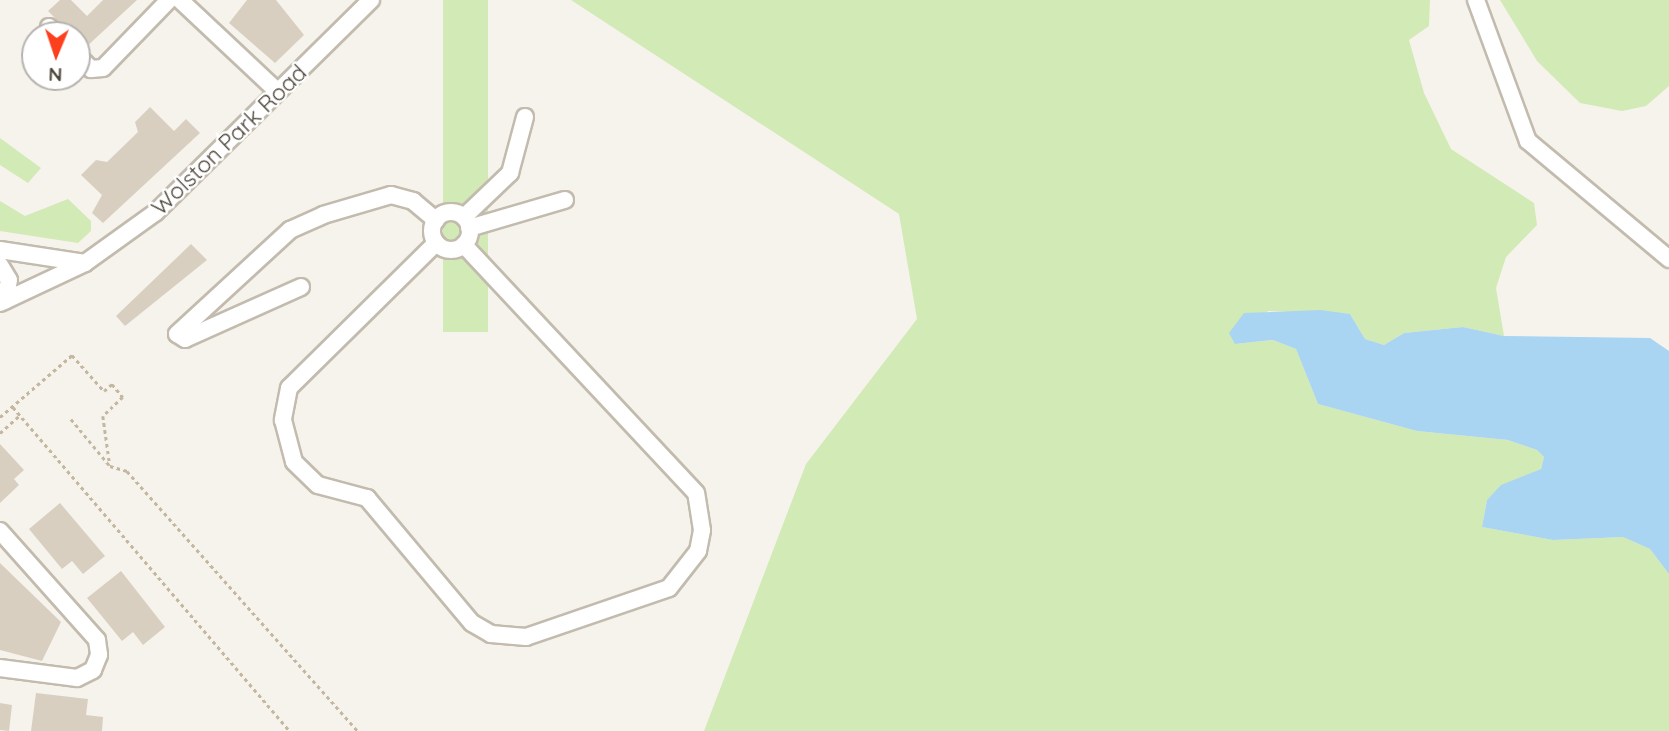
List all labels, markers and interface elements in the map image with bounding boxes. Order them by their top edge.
north arrow [21,21,91,91]
street label: Wolston Park Road [146,59,312,221]
text: N [48,63,63,87]

